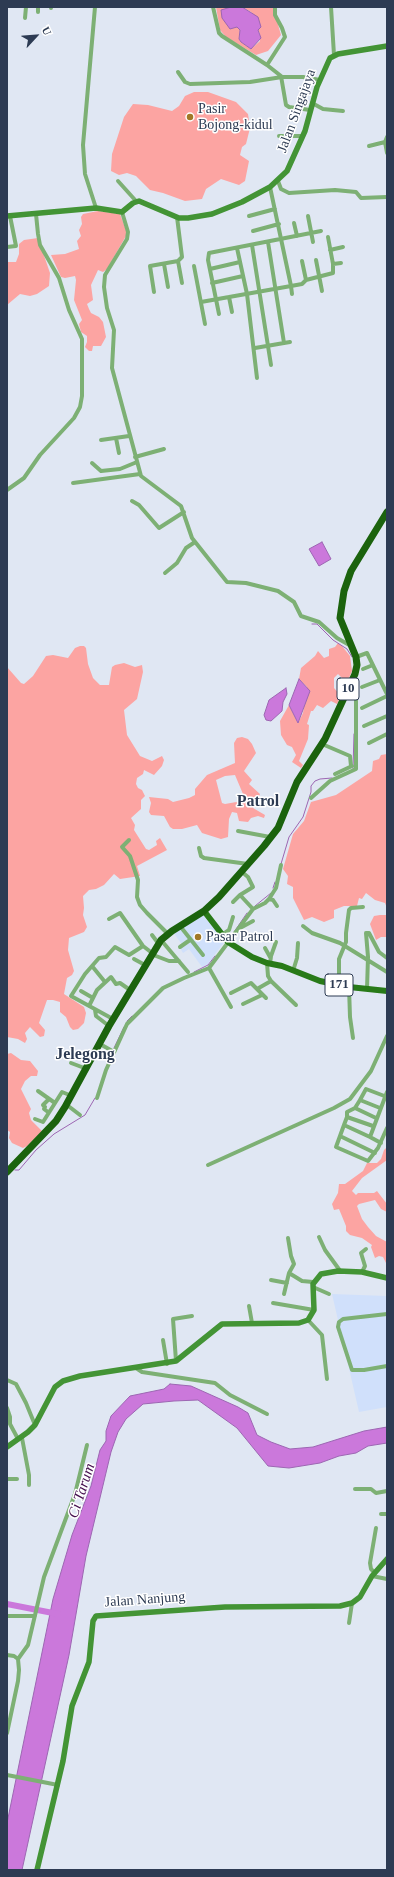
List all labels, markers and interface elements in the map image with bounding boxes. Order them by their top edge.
north arrow [16,16,56,56]
text: U [40,25,54,37]
street label: Jalan Singajaya [274,67,320,155]
place label: Pasir Bojong-kidul [198,101,273,134]
marker: Pasir Bojong-kidul [185,112,195,122]
road number: 10 [337,678,359,700]
district label: Patrol [237,792,279,812]
place label: Pasar Patrol [206,929,273,945]
marker: Pasar Patrol [193,932,203,942]
road number: 171 [325,974,353,996]
district label: Jelegong [55,1045,115,1065]
water label: Ci Tarum [65,1461,99,1521]
street label: Jalan Nanjung [104,1589,186,1611]

